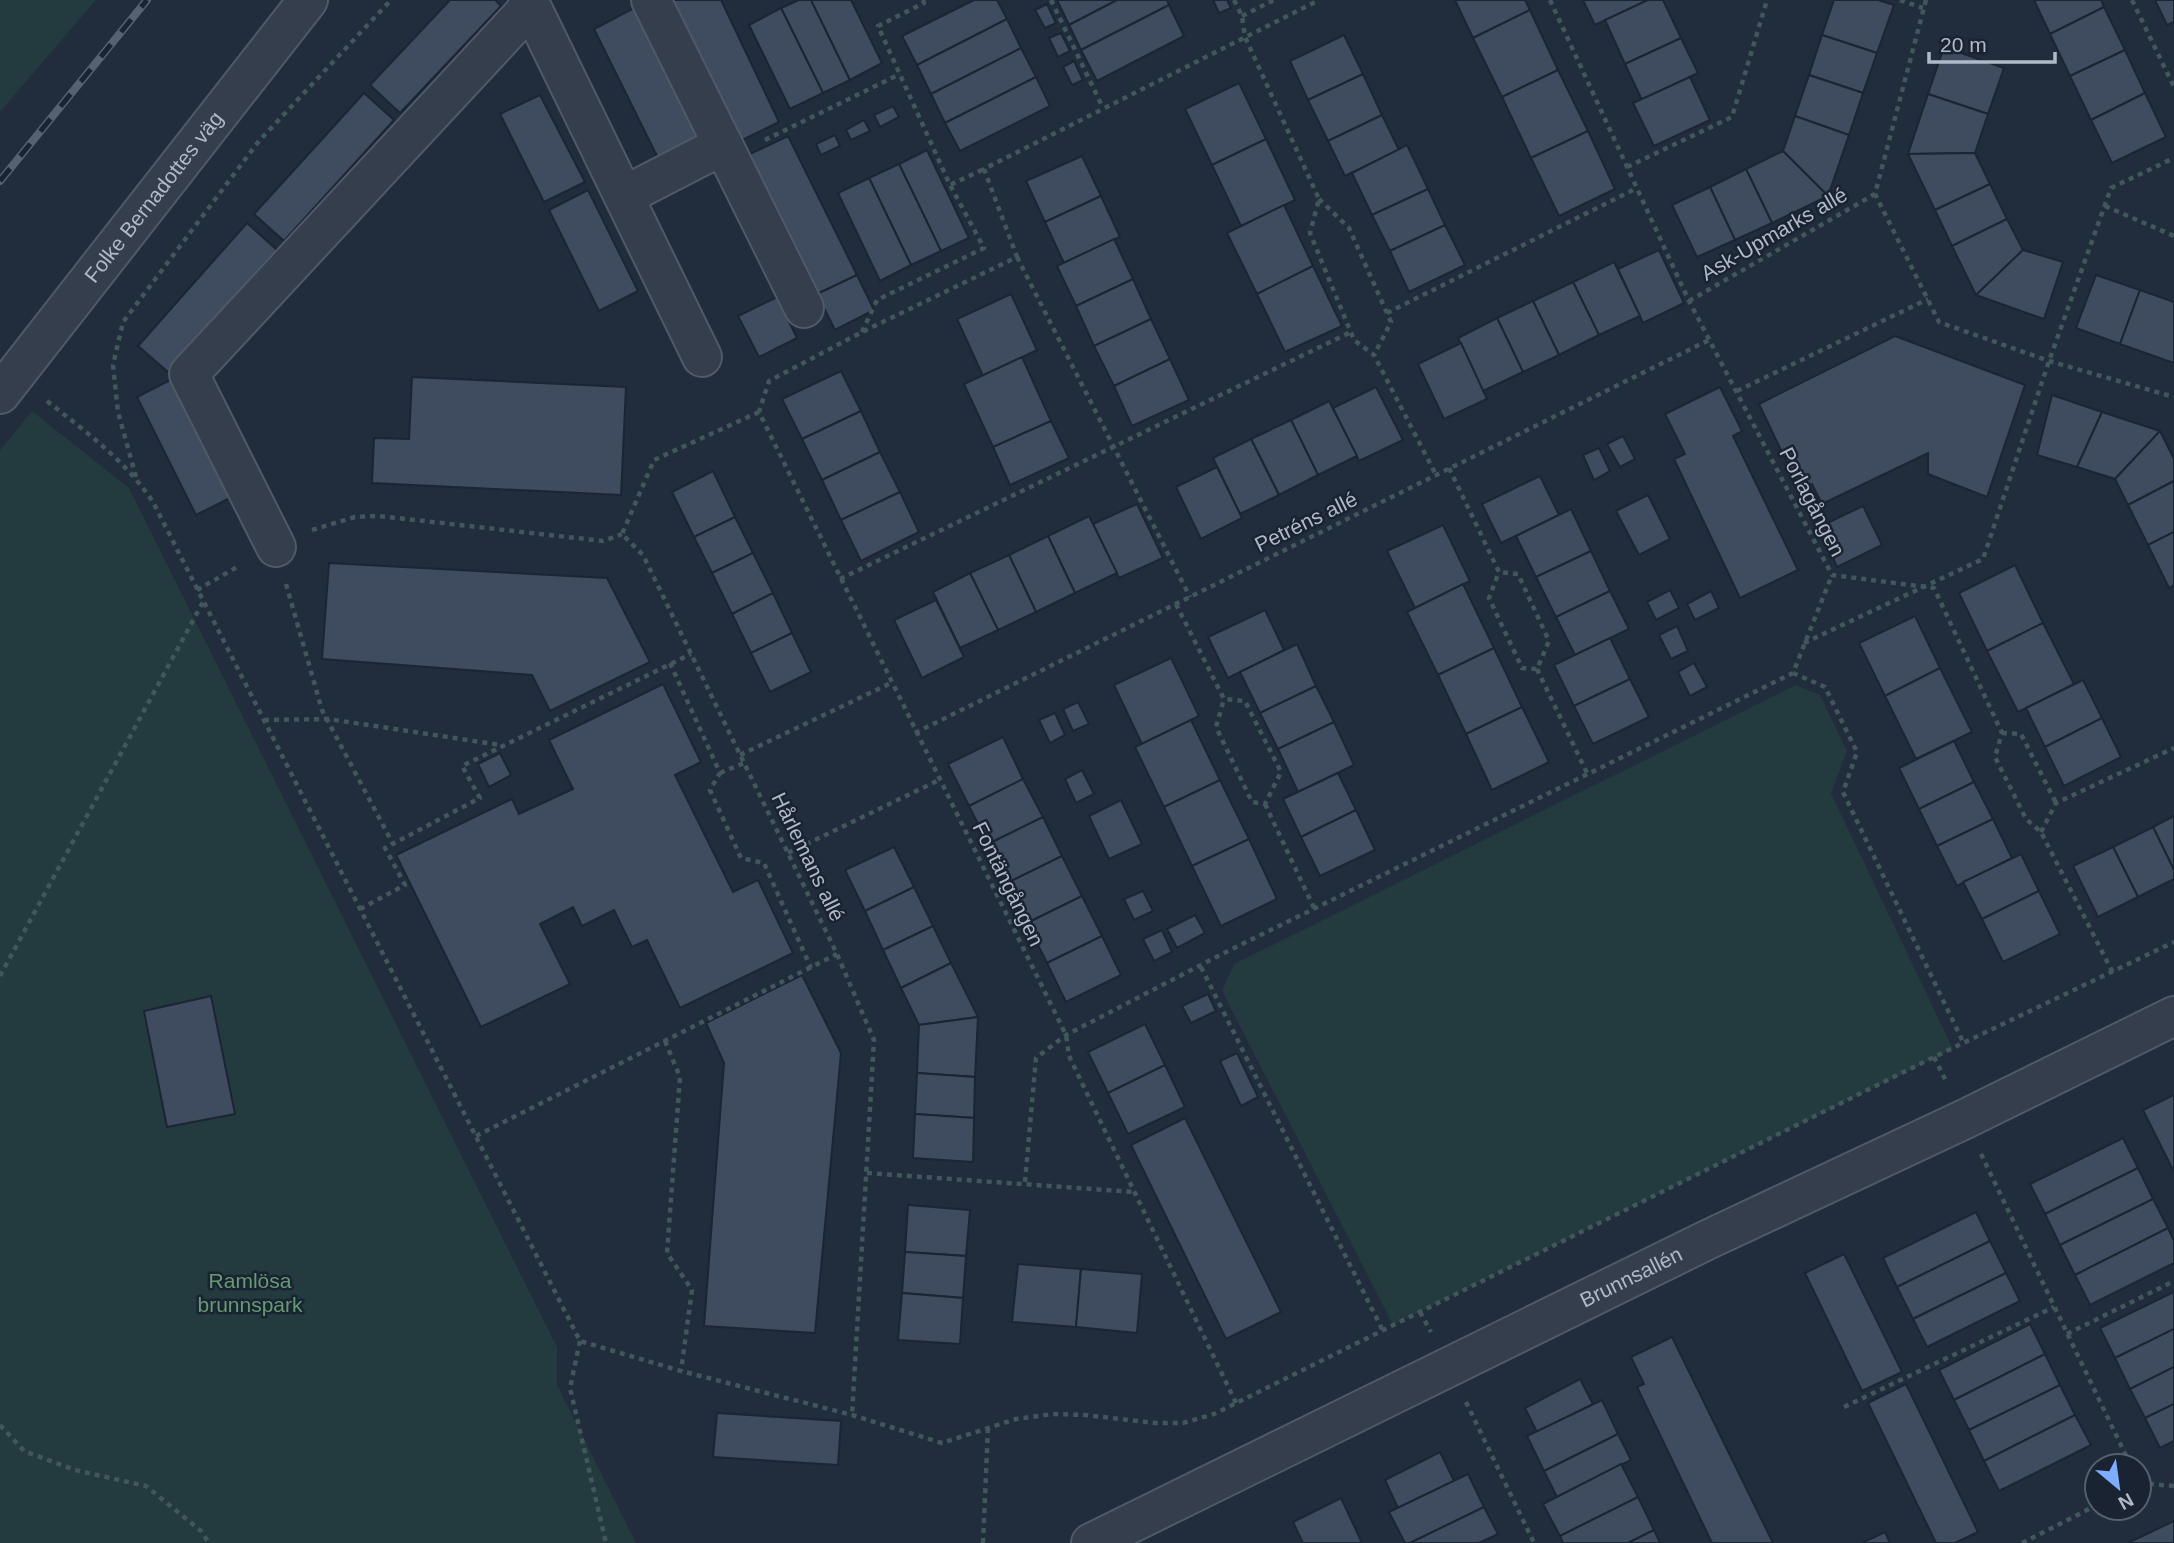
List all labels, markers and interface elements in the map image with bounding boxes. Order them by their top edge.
scale bar [1929,21,2055,65]
text: 20 m [1940,33,1987,56]
street label: Folke Bernadottes väg [80,107,227,287]
street label: Ask-Upmarks allé [1697,182,1851,285]
street label: Porlagången [1775,443,1850,560]
street label: Petréns allé [1251,487,1361,556]
street label: Hårlemans allé [767,789,849,925]
street label: Fontängången [968,818,1048,950]
street label: Brunnsallén [1576,1242,1686,1312]
park label: Ramlösa brunnspark [197,1269,303,1316]
north arrow [2083,1452,2153,1522]
text: N [2115,1489,2137,1514]

